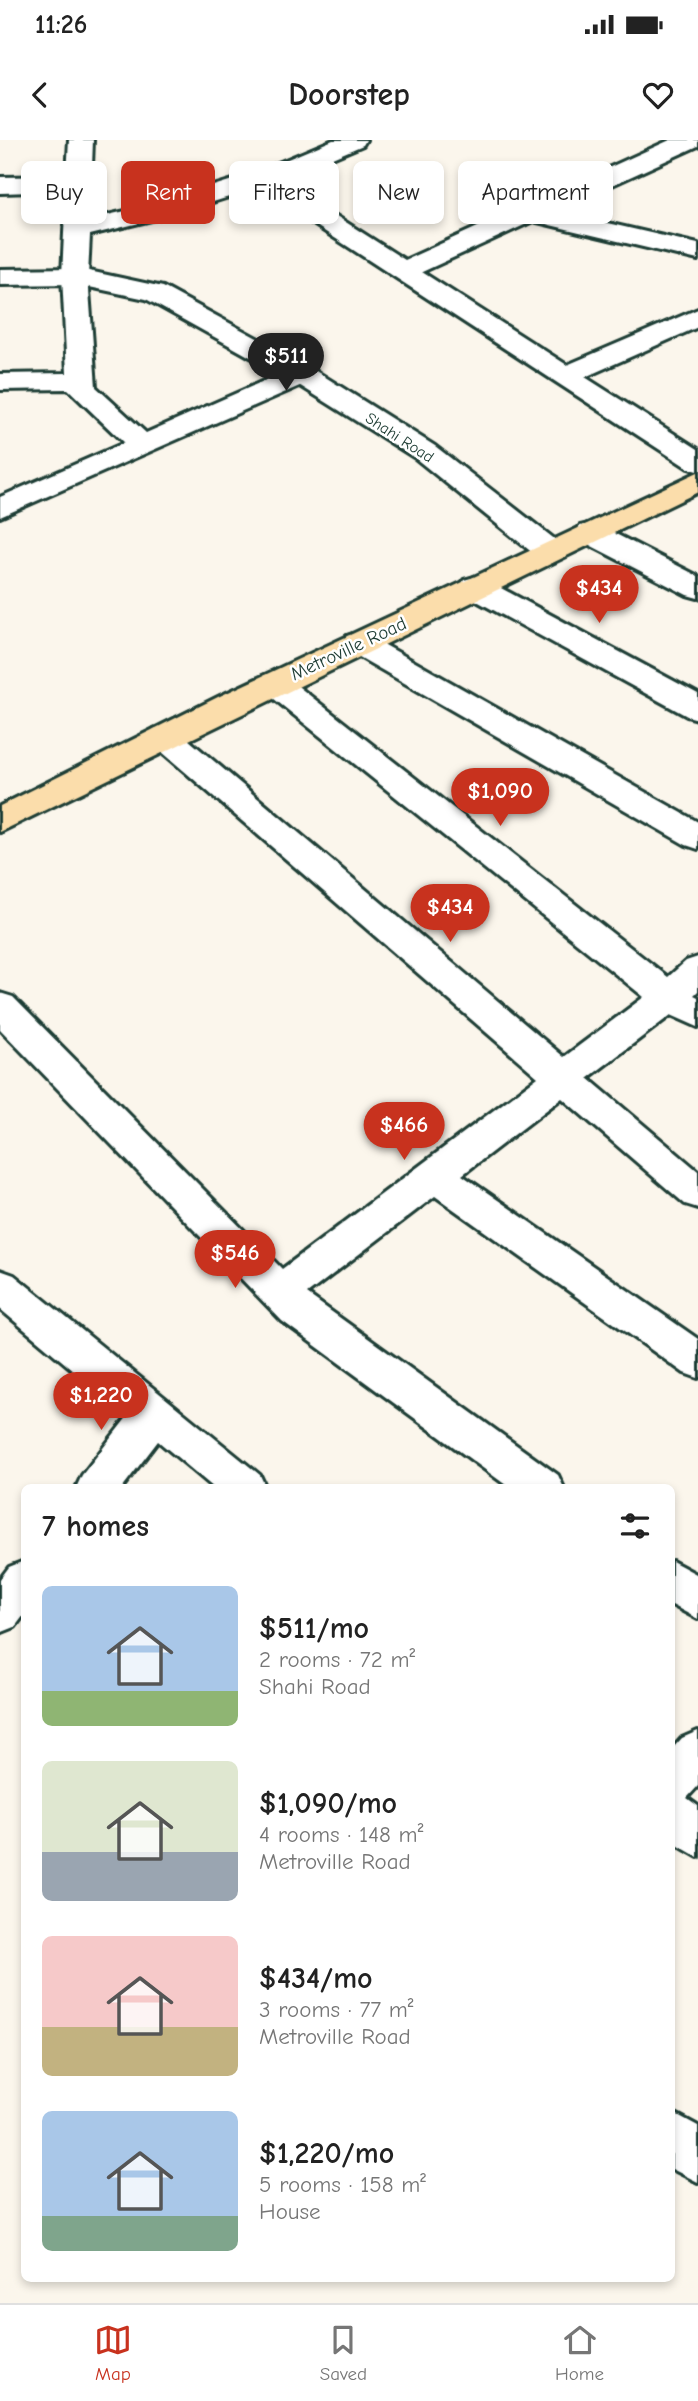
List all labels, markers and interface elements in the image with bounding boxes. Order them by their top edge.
text: 11:26 [35,10,87,40]
icon: back [21,76,59,114]
text: Doorstep [288,76,410,113]
icon: heart [639,76,677,114]
chip: Buy [21,161,107,224]
chip: Rent [121,161,215,224]
chip: Filters [229,161,339,224]
chip: New [353,161,444,224]
chip: Apartment [458,161,613,224]
pin: $511 [245,334,327,393]
text: $511 [264,342,308,369]
street label: Shahi Road [362,409,437,467]
pin: $434 [558,566,640,625]
text: $434 [576,574,622,601]
street label: Metroville Road [287,612,410,685]
pin: $1,090 [443,768,557,828]
text: $1,090 [467,777,533,804]
pin: $434 [409,884,491,944]
text: $434 [427,893,473,920]
pin: $466 [363,1102,445,1162]
text: $466 [380,1111,428,1138]
pin: $546 [194,1230,276,1290]
text: $546 [211,1239,259,1266]
pin: $1,220 [44,1372,158,1432]
text: $1,220 [69,1381,133,1408]
icon: filters [616,1507,654,1545]
text: 7 homes [42,1509,149,1544]
text: $511/mo [259,1611,369,1646]
icon: home [98,1614,182,1698]
text: 2 rooms · 72 m² [259,1646,415,1673]
text: Shahi Road [259,1673,371,1700]
text: $1,090/mo [259,1786,397,1821]
icon: home [98,1789,182,1873]
text: 4 rooms · 148 m² [259,1821,423,1848]
text: Metroville Road [259,1848,411,1875]
text: $434/mo [259,1961,373,1996]
icon: home [98,1964,182,2048]
text: 3 rooms · 77 m² [259,1996,414,2023]
text: Metroville Road [259,2023,411,2050]
text: $1,220/mo [259,2136,394,2171]
icon: home [98,2139,182,2223]
text: 5 rooms · 158 m² [259,2171,426,2198]
text: House [259,2198,321,2225]
tab: Map [94,2321,132,2385]
tab: Saved [320,2321,367,2385]
tab: Home [555,2321,604,2385]

